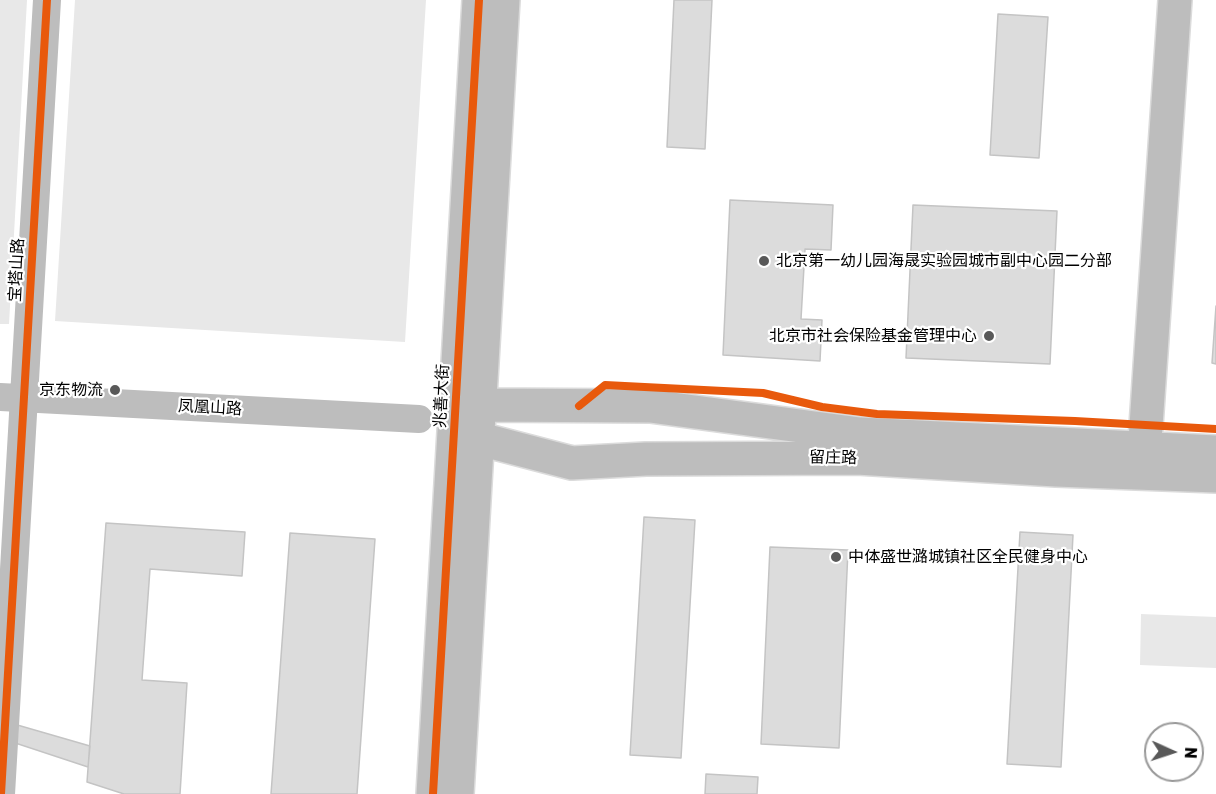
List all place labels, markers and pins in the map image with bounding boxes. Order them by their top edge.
place label: 北京第一幼儿园海晟实验园城市副中心园二分部 [776,251,1112,271]
marker: 北京第一幼儿园海晟实验园城市副中心园二分部 [757,254,771,268]
place label: 北京市社会保险基金管理中心 [769,326,977,346]
marker: 北京市社会保险基金管理中心 [982,329,996,343]
place label: 京东物流 [39,380,103,400]
marker: 京东物流 [108,383,122,397]
place label: 中体盛世潞城镇社区全民健身中心 [848,547,1088,567]
marker: 中体盛世潞城镇社区全民健身中心 [829,550,843,564]

